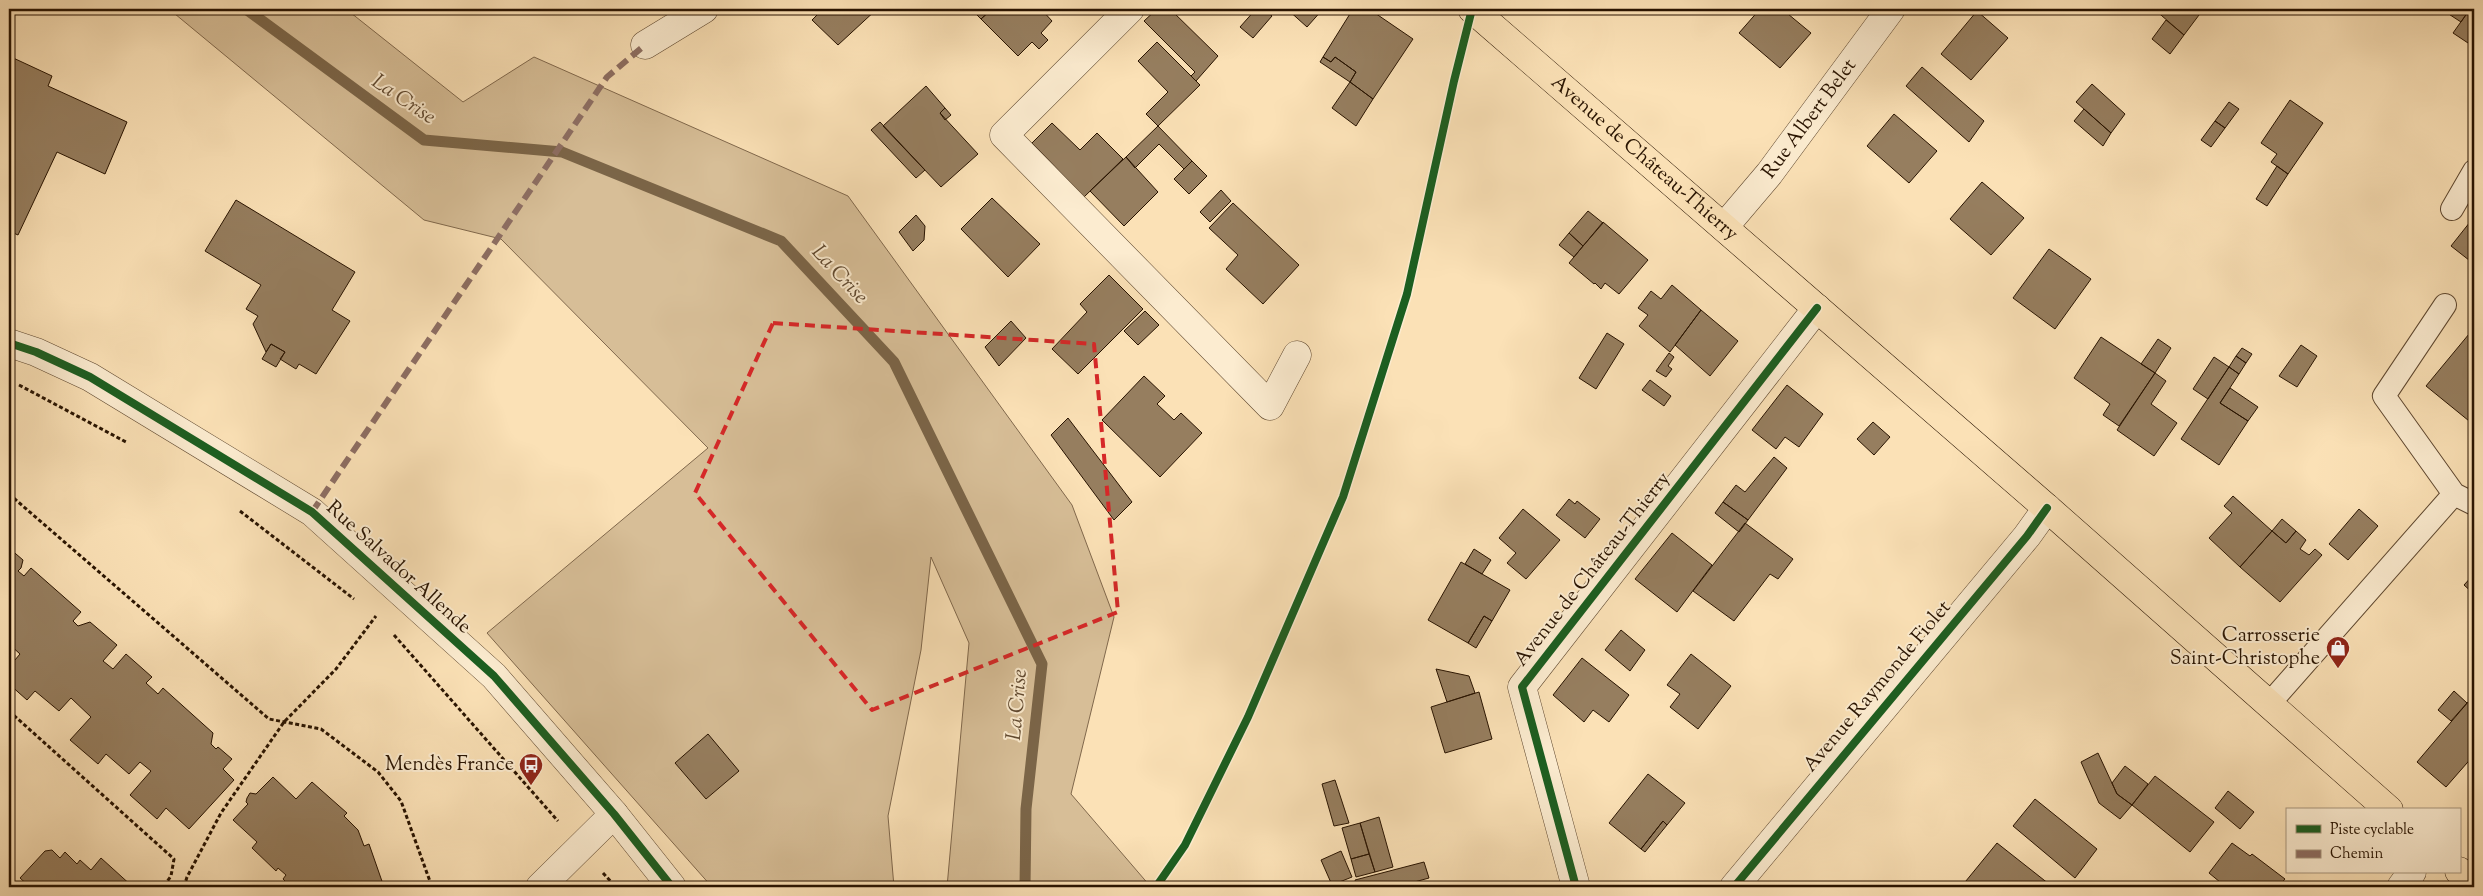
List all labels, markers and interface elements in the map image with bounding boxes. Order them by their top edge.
street label: Rue Albert Belet [1756,53,1864,185]
water label: La Crise [365,68,441,132]
street label: Avenue de Château-Thierry [1544,69,1744,248]
water label: La Crise [804,239,874,311]
street label: Avenue de Château-Thierry [1508,466,1678,673]
street label: Rue Salvador Allende [319,495,477,641]
street label: Avenue Raymonde Fiolet [1797,595,1959,779]
place label: Carrosserie Saint-Christophe [2170,622,2320,674]
shop icon: Carrosserie Saint-Christophe [2325,635,2351,669]
water label: La Crise [1000,668,1036,742]
place label: Mendès France [385,751,514,780]
bus stop icon: Mendès France [518,752,544,786]
legend [2286,808,2460,874]
text: Piste cyclable [2330,820,2414,841]
text: Chemin [2330,844,2383,865]

